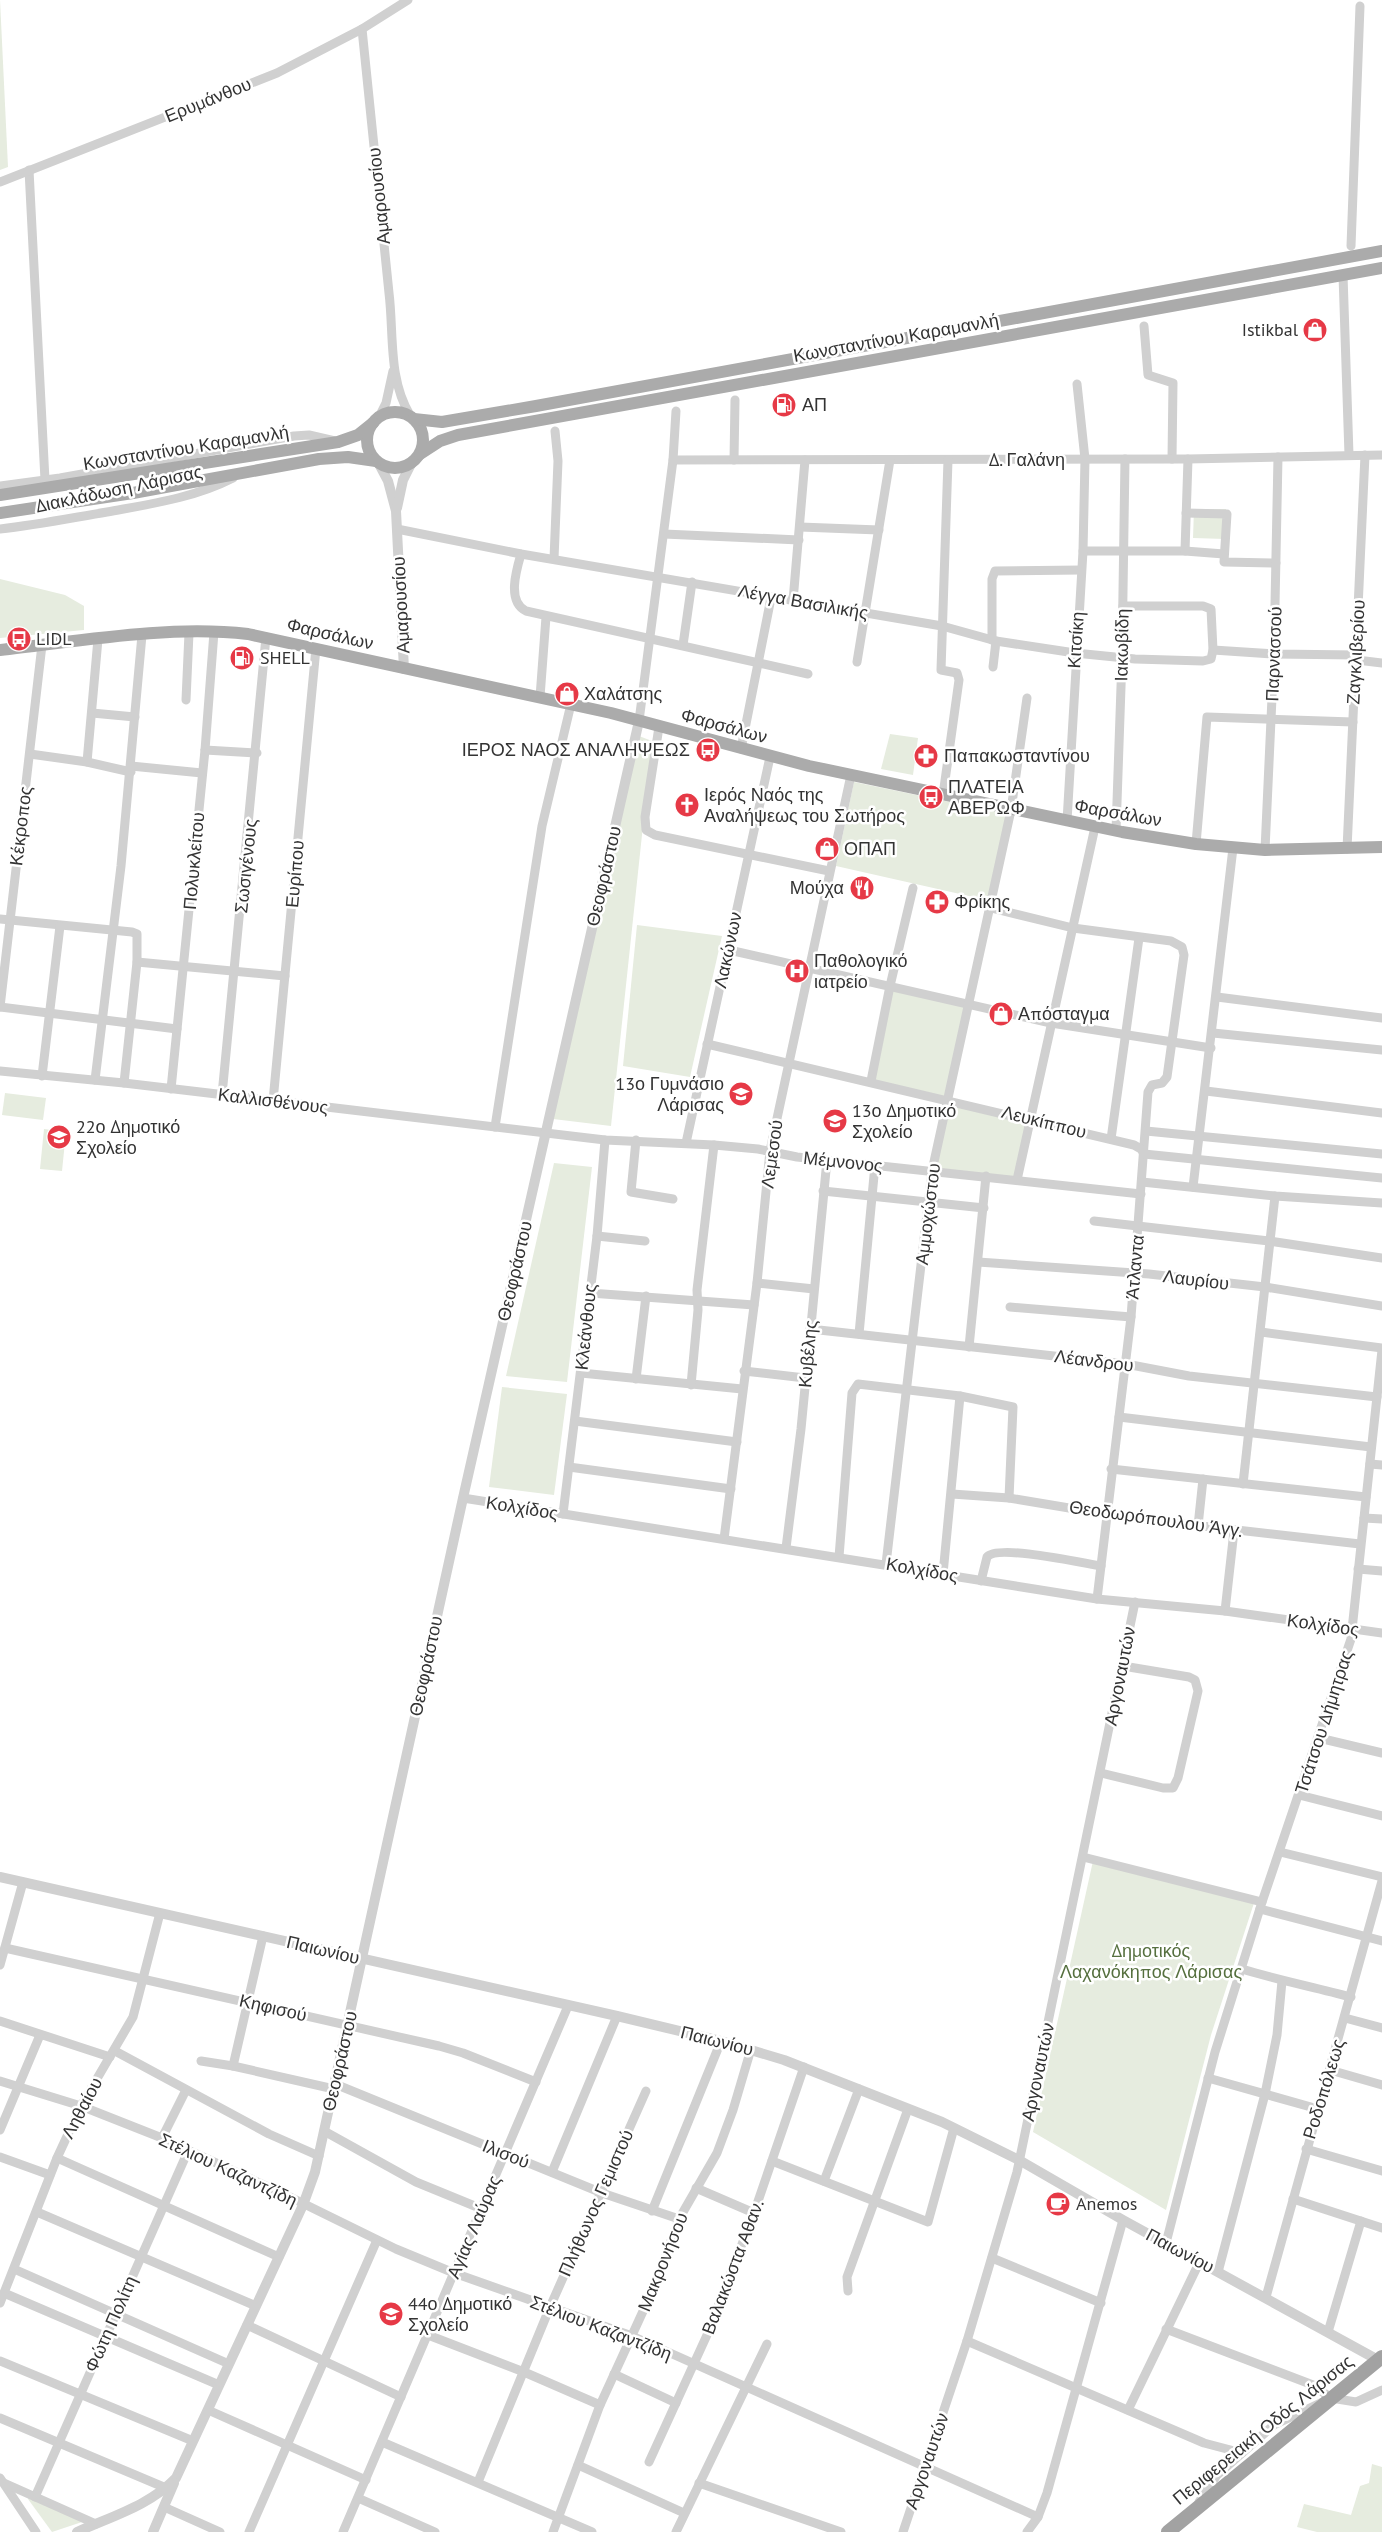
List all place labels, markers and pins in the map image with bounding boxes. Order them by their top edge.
shop icon: Istikbal [1302,317,1328,343]
place label: Istikbal [1242,318,1299,341]
fuel station icon: ΑΠ [771,392,797,418]
place label: ΑΠ [802,393,827,416]
bus stop icon: LIDL [6,626,32,652]
place label: LIDL [36,627,72,650]
fuel station icon: SHELL [229,645,255,671]
place label: SHELL [260,646,310,669]
shop icon: Χαλάτσης [554,681,580,707]
place label: Χαλάτσης [584,682,663,705]
bus stop icon: ΙΕΡΟΣ ΝΑΟΣ ΑΝΑΛΗΨΕΩΣ [695,737,721,763]
place label: ΙΕΡΟΣ ΝΑΟΣ ΑΝΑΛΗΨΕΩΣ [462,738,690,761]
pharmacy icon: Παπακωσταντίνου [913,743,939,769]
place label: Παπακωσταντίνου [944,744,1090,767]
place label: ΠΛΑΤΕΙΑ ΑΒΕΡΩΦ [948,775,1025,819]
place label: Ιερός Ναός της Αναλήψεως του Σωτήρος [704,783,905,827]
bus stop icon: ΠΛΑΤΕΙΑ ΑΒΕΡΩΦ [918,784,944,810]
church icon: Ιερός Ναός της Αναλήψεως του Σωτήρος [674,792,700,818]
shop icon: ΟΠΑΠ [814,836,840,862]
place label: ΟΠΑΠ [844,837,896,860]
restaurant icon: Μούχα [849,875,875,901]
place label: Μούχα [790,876,844,899]
pharmacy icon: Φρίκης [924,889,950,915]
place label: Φρίκης [954,890,1011,913]
place label: Παθολογικό ιατρείο [814,949,908,993]
hospital icon: Παθολογικό ιατρείο [784,958,810,984]
shop icon: Απόσταγμα [988,1001,1014,1027]
place label: Απόσταγμα [1018,1002,1110,1025]
place label: 13ο Γυμνάσιο Λάρισας [615,1072,724,1116]
school or university icon: 13ο Γυμνάσιο Λάρισας [728,1081,754,1107]
place label: 13ο Δημοτικό Σχολείο [852,1099,956,1143]
school or university icon: 13ο Δημοτικό Σχολείο [822,1108,848,1134]
place label: 22ο Δημοτικό Σχολείο [76,1115,180,1159]
school or university icon: 22ο Δημοτικό Σχολείο [46,1124,72,1150]
cafe icon: Anemos [1045,2191,1071,2217]
place label: Anemos [1076,2192,1137,2215]
place label: 44ο Δημοτικό Σχολείο [408,2292,512,2336]
school or university icon: 44ο Δημοτικό Σχολείο [378,2301,404,2327]

